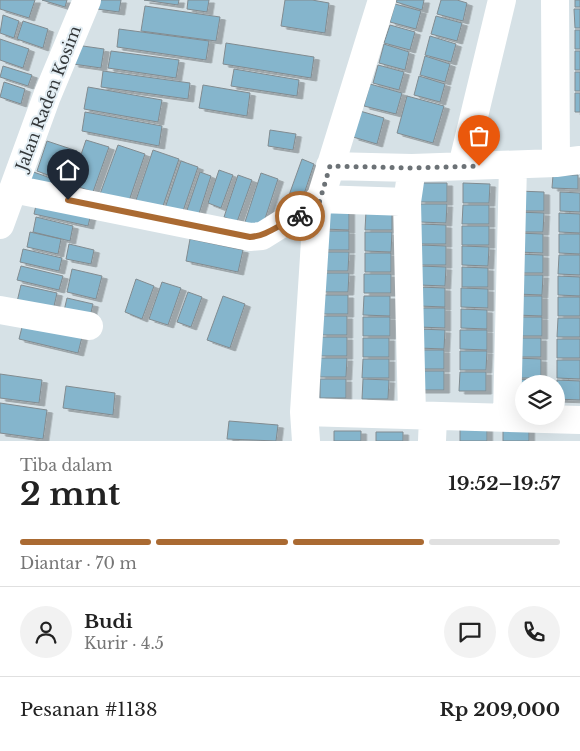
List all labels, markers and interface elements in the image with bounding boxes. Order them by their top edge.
street label: Jalan Raden Kosim [10,23,85,175]
pin [458,115,500,166]
icon: bag [465,122,493,150]
pin [47,149,89,200]
icon: home [54,156,82,184]
courier [275,191,325,241]
icon: bike [286,202,314,230]
map controls [515,375,565,425]
button: layers [515,375,565,425]
text: Tiba dalam [20,455,112,475]
text: 19:52–19:57 [448,472,560,495]
text: 2 mnt [20,474,120,514]
text: Diantar · 70 m [20,553,137,573]
button: person [20,606,72,658]
button: chat [444,606,496,658]
button: phone [508,606,560,658]
text: Budi [84,610,133,633]
text: Kurir · 4.5 [84,633,164,653]
text: Pesanan #1138 [20,698,158,721]
text: Rp 209,000 [440,698,560,721]

